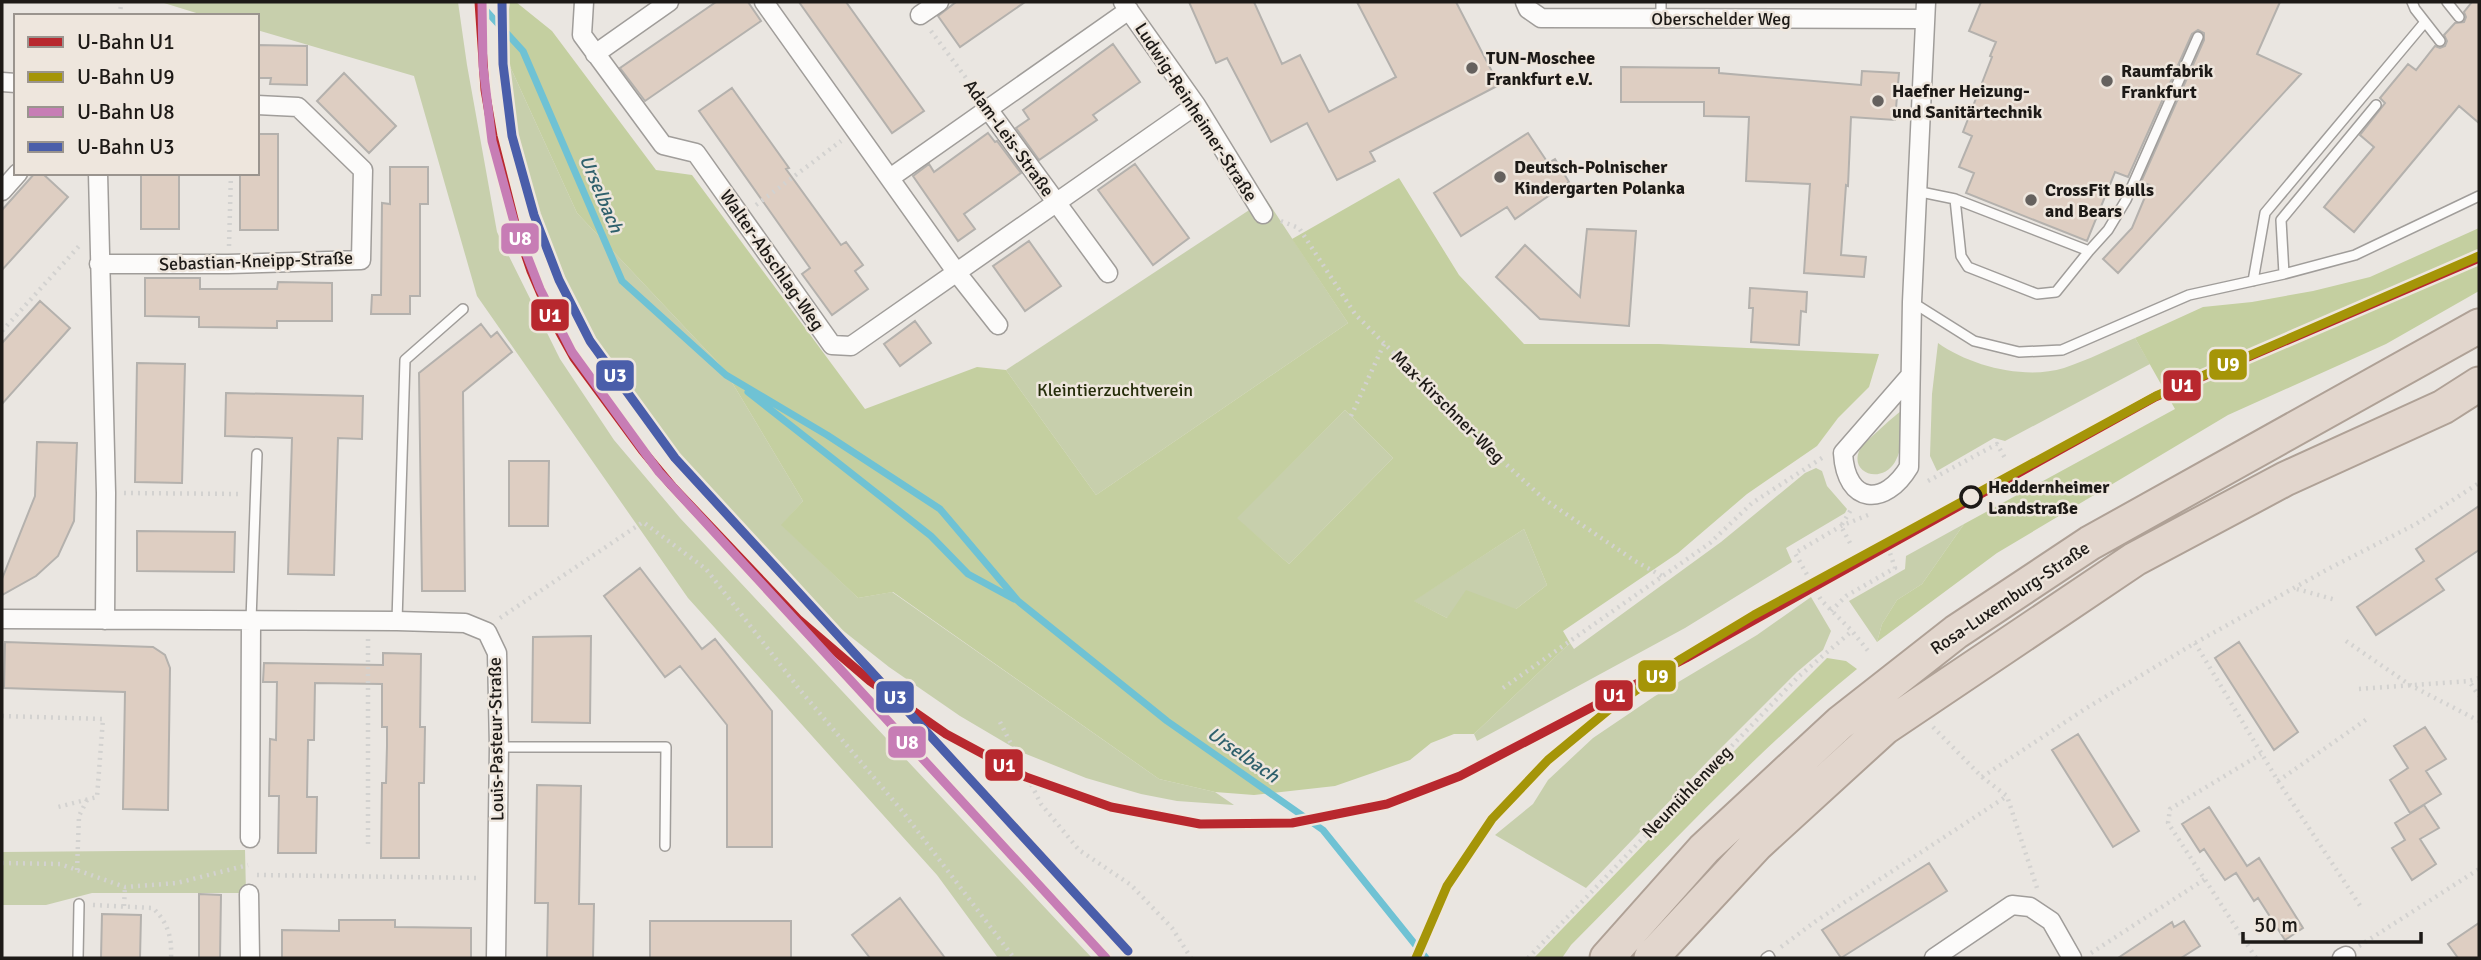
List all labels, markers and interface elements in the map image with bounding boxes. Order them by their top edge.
street label: Oberschelder Weg [1651,8,1791,30]
legend [14,14,259,175]
street label: Ludwig-Reinheimer-Straße [1130,18,1262,206]
text: U-Bahn U1 [77,29,175,55]
place label: TUN-Moschee Frankfurt e.V. [1486,47,1595,90]
marker: TUN-Moschee Frankfurt e.V. [1464,60,1480,76]
place label: Raumfabrik Frankfurt [2121,60,2214,103]
text: U-Bahn U9 [77,64,175,90]
marker: Raumfabrik Frankfurt [2099,73,2115,89]
street label: Adam-Leis-Straße [959,75,1059,201]
place label: Haefner Heizung- und Sanitärtechnik [1892,80,2043,123]
marker: Haefner Heizung- und Sanitärtechnik [1870,93,1886,109]
text: U-Bahn U8 [77,99,175,125]
text: U-Bahn U3 [77,134,175,160]
water label: Urselbach [574,152,628,237]
place label: Deutsch-Polnischer Kindergarten Polanka [1514,156,1685,199]
marker: Deutsch-Polnischer Kindergarten Polanka [1492,169,1508,185]
place label: CrossFit Bulls and Bears [2045,179,2154,222]
street label: Walter-Abschlag-Weg [715,185,829,335]
marker: CrossFit Bulls and Bears [2023,192,2039,208]
line badge: U8 [500,222,540,255]
text: U8 [508,227,532,251]
street label: Sebastian-Kneipp-Straße [159,247,353,275]
line badge: U1 [530,298,570,332]
text: U1 [538,304,562,328]
street label: Max-Kirschner-Weg [1387,346,1509,468]
line badge: U9 [2208,348,2248,381]
text: U9 [2216,353,2240,377]
line badge: U3 [595,359,635,392]
text: U3 [603,364,627,388]
line badge: U1 [2162,369,2202,402]
text: U1 [2170,374,2194,398]
park label: Kleintierzuchtverein [1037,379,1193,401]
place label: Heddernheimer Landstraße [1988,476,2110,519]
marker: Heddernheimer Landstraße [1960,486,1982,508]
street label: Rosa-Luxemburg-Straße [1926,537,2094,659]
street label: Louis-Pasteur-Straße [484,657,508,821]
line badge: U9 [1637,659,1677,693]
text: U9 [1645,665,1669,689]
line badge: U1 [1594,679,1634,712]
line badge: U3 [875,680,915,714]
text: U1 [1602,684,1626,708]
text: U3 [883,686,907,710]
water label: Urselbach [1203,722,1284,789]
line badge: U8 [887,725,927,759]
text: U8 [895,731,919,755]
street label: Neumühlenweg [1637,741,1737,843]
line badge: U1 [984,748,1024,782]
text: U1 [992,754,1016,778]
scale bar [2243,900,2422,944]
text: 50 m [2254,912,2298,938]

